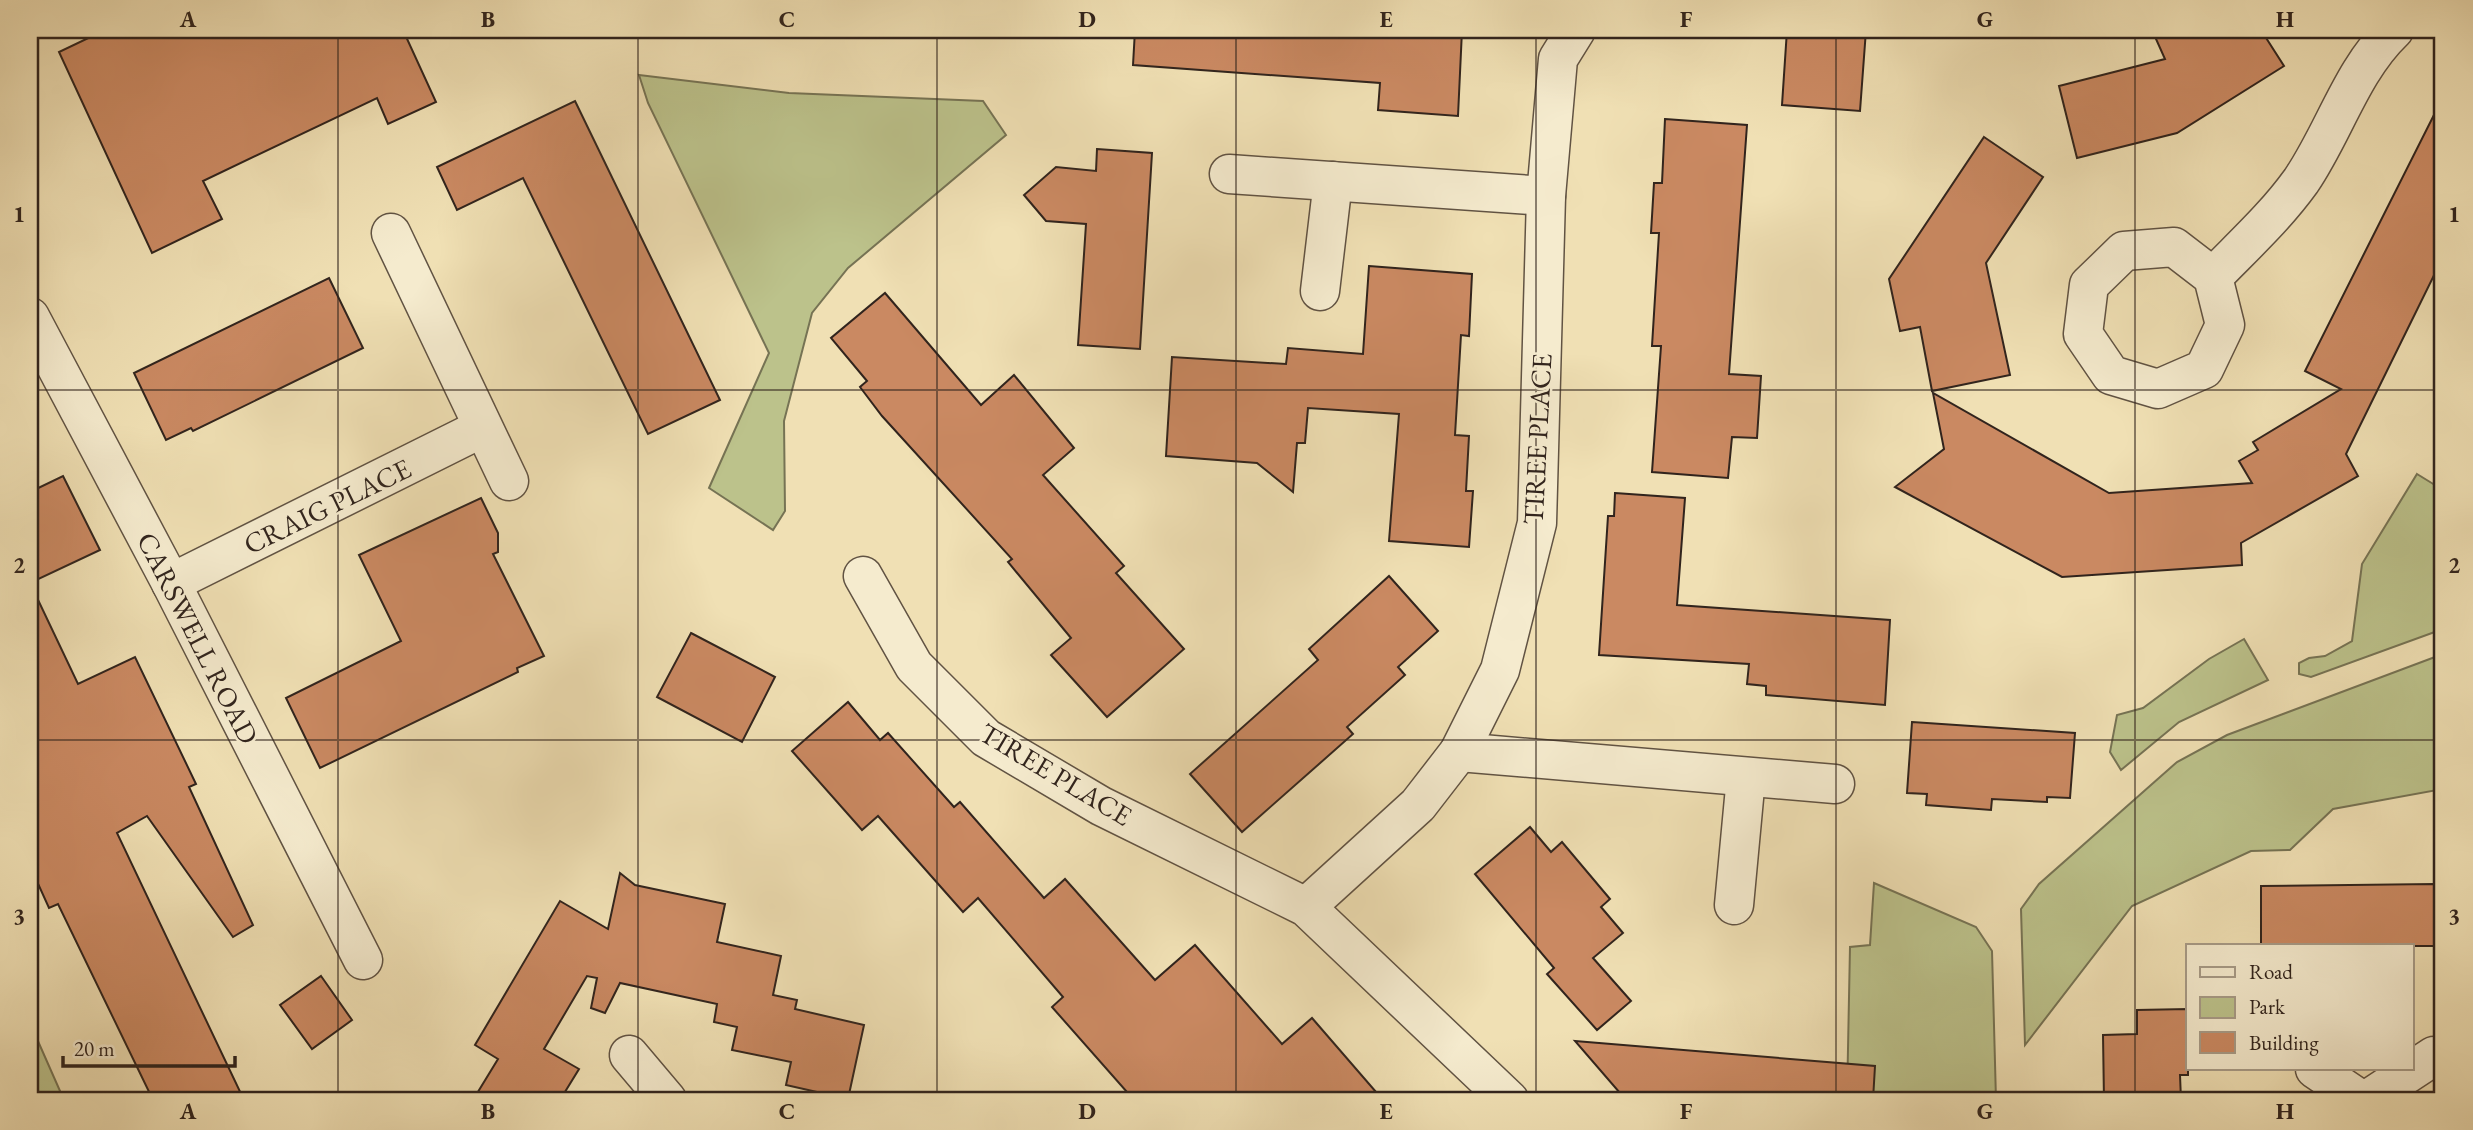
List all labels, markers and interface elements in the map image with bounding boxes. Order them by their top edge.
text: A [179,4,197,34]
text: B [481,4,495,34]
text: C [779,4,795,34]
text: D [1078,4,1096,34]
text: E [1379,4,1393,34]
text: F [1680,4,1693,34]
text: G [1977,4,1993,34]
text: H [2276,4,2294,34]
text: 1 [13,199,25,229]
text: 1 [2448,199,2460,229]
street label: TIREE PLACE [1515,352,1559,526]
street label: CRAIG PLACE [237,450,417,562]
street label: CARSWELL ROAD [129,526,267,750]
text: 2 [13,550,25,580]
text: 2 [2448,550,2460,580]
street label: TIREE PLACE [973,714,1139,834]
text: 3 [13,901,25,931]
text: 3 [2448,901,2460,931]
legend [2186,944,2414,1070]
text: Road [2249,958,2293,985]
text: Park [2249,993,2286,1020]
scale bar [63,1025,234,1069]
text: Building [2249,1029,2319,1056]
text: 20 m [74,1035,115,1062]
text: A [179,1096,197,1126]
text: B [481,1096,495,1126]
text: C [779,1096,795,1126]
text: D [1078,1096,1096,1126]
text: E [1379,1096,1393,1126]
text: F [1680,1096,1693,1126]
text: G [1977,1096,1993,1126]
text: H [2276,1096,2294,1126]

